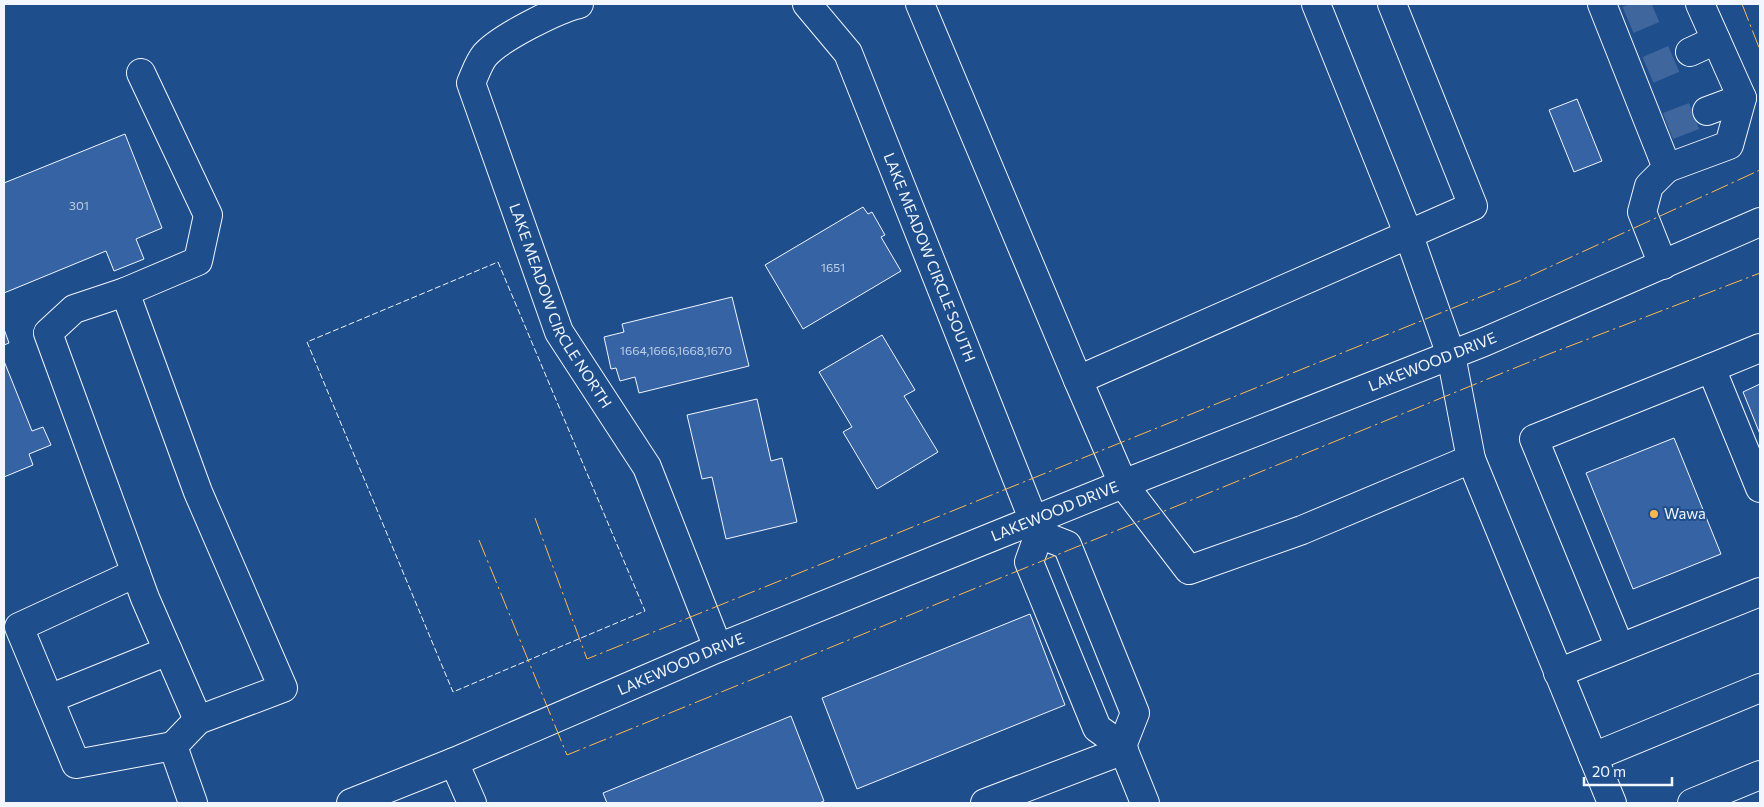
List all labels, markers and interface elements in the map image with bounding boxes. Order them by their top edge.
street label: LAKE MEADOW CIRCLE SOUTH [881,150,980,364]
house number: 301 [69,198,89,212]
street label: LAKE MEADOW CIRCLE NORTH [506,201,616,411]
house number: 1651 [821,260,845,274]
street label: LAKEWOOD DRIVE [1366,328,1499,395]
house number: 1664,1666,1668,1670 [620,343,732,357]
street label: LAKEWOOD DRIVE [988,477,1121,544]
place label: Wawa [1664,504,1706,522]
marker: Wawa [1648,508,1660,520]
street label: LAKEWOOD DRIVE [615,628,747,698]
scale bar [1584,754,1672,786]
text: 20 m [1592,762,1626,780]

